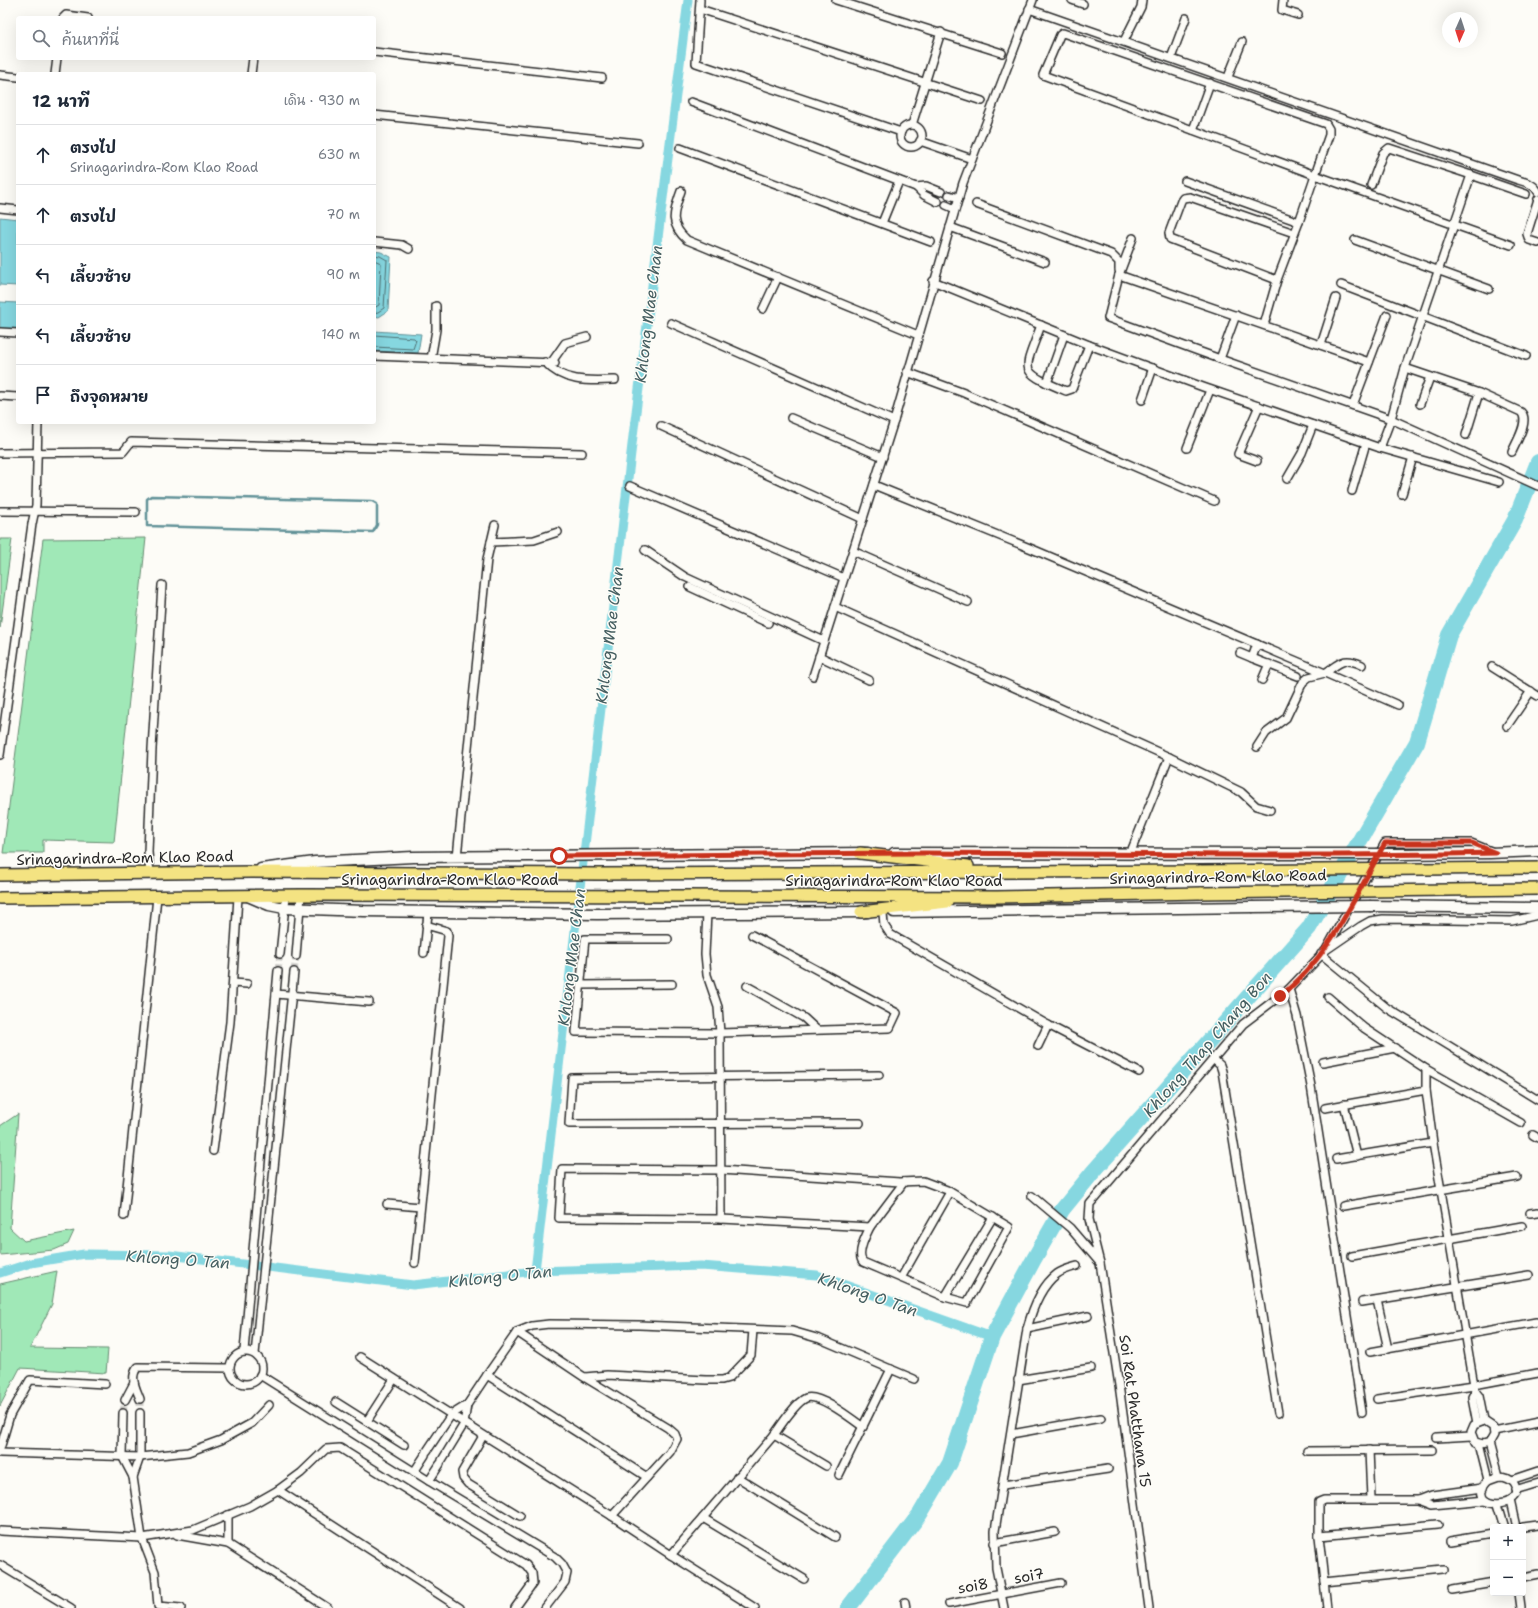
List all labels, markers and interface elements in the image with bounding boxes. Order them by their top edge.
north arrow [1442,12,1478,48]
search box [16,16,376,60]
icon: search [30,27,52,49]
text: ค้นหาที่นี่ [62,30,119,50]
text: 12 นาที [32,90,90,112]
text: เดิน · 930 m [284,92,360,109]
text: ตรงไป [70,138,116,158]
icon: ahead [32,144,54,166]
text: 630 m [318,146,360,163]
text: Srinagarindra-Rom Klao Road [70,159,258,176]
icon: ahead [32,204,54,226]
text: 70 m [326,206,360,223]
text: ตรงไป [70,207,116,227]
water label: Khlong Mae Chan [630,244,667,384]
icon: left [32,264,54,286]
text: 90 m [326,266,360,283]
text: เลี้ยวซ้าย [70,267,131,287]
icon: left [32,324,54,346]
text: 140 m [321,326,360,343]
text: เลี้ยวซ้าย [70,327,131,347]
icon: arrive [32,384,54,406]
text: ถึงจุดหมาย [70,387,148,407]
water label: Khlong Mae Chan [591,565,628,705]
street label: Srinagarindra-Rom Klao Road [16,846,234,870]
route start [550,847,568,865]
street label: Srinagarindra-Rom Klao Road [1109,865,1327,889]
street label: Srinagarindra-Rom Klao Road [341,870,559,890]
street label: Srinagarindra-Rom Klao Road [785,871,1003,891]
water label: Khlong Mae Chan [553,887,590,1027]
water label: Khlong Thap Chang Bon [1138,967,1277,1122]
route end [1271,987,1289,1005]
water label: Khlong O Tan [125,1245,231,1274]
water label: Khlong O Tan [447,1261,553,1292]
water label: Khlong O Tan [815,1268,921,1321]
street label: Soi Rat Phatthana 15 [1114,1333,1156,1489]
map controls [1490,1524,1526,1596]
button: + [1490,1524,1526,1560]
button: − [1490,1560,1526,1596]
street label: soi7 [1012,1563,1046,1589]
street label: soi8 [956,1573,990,1599]

